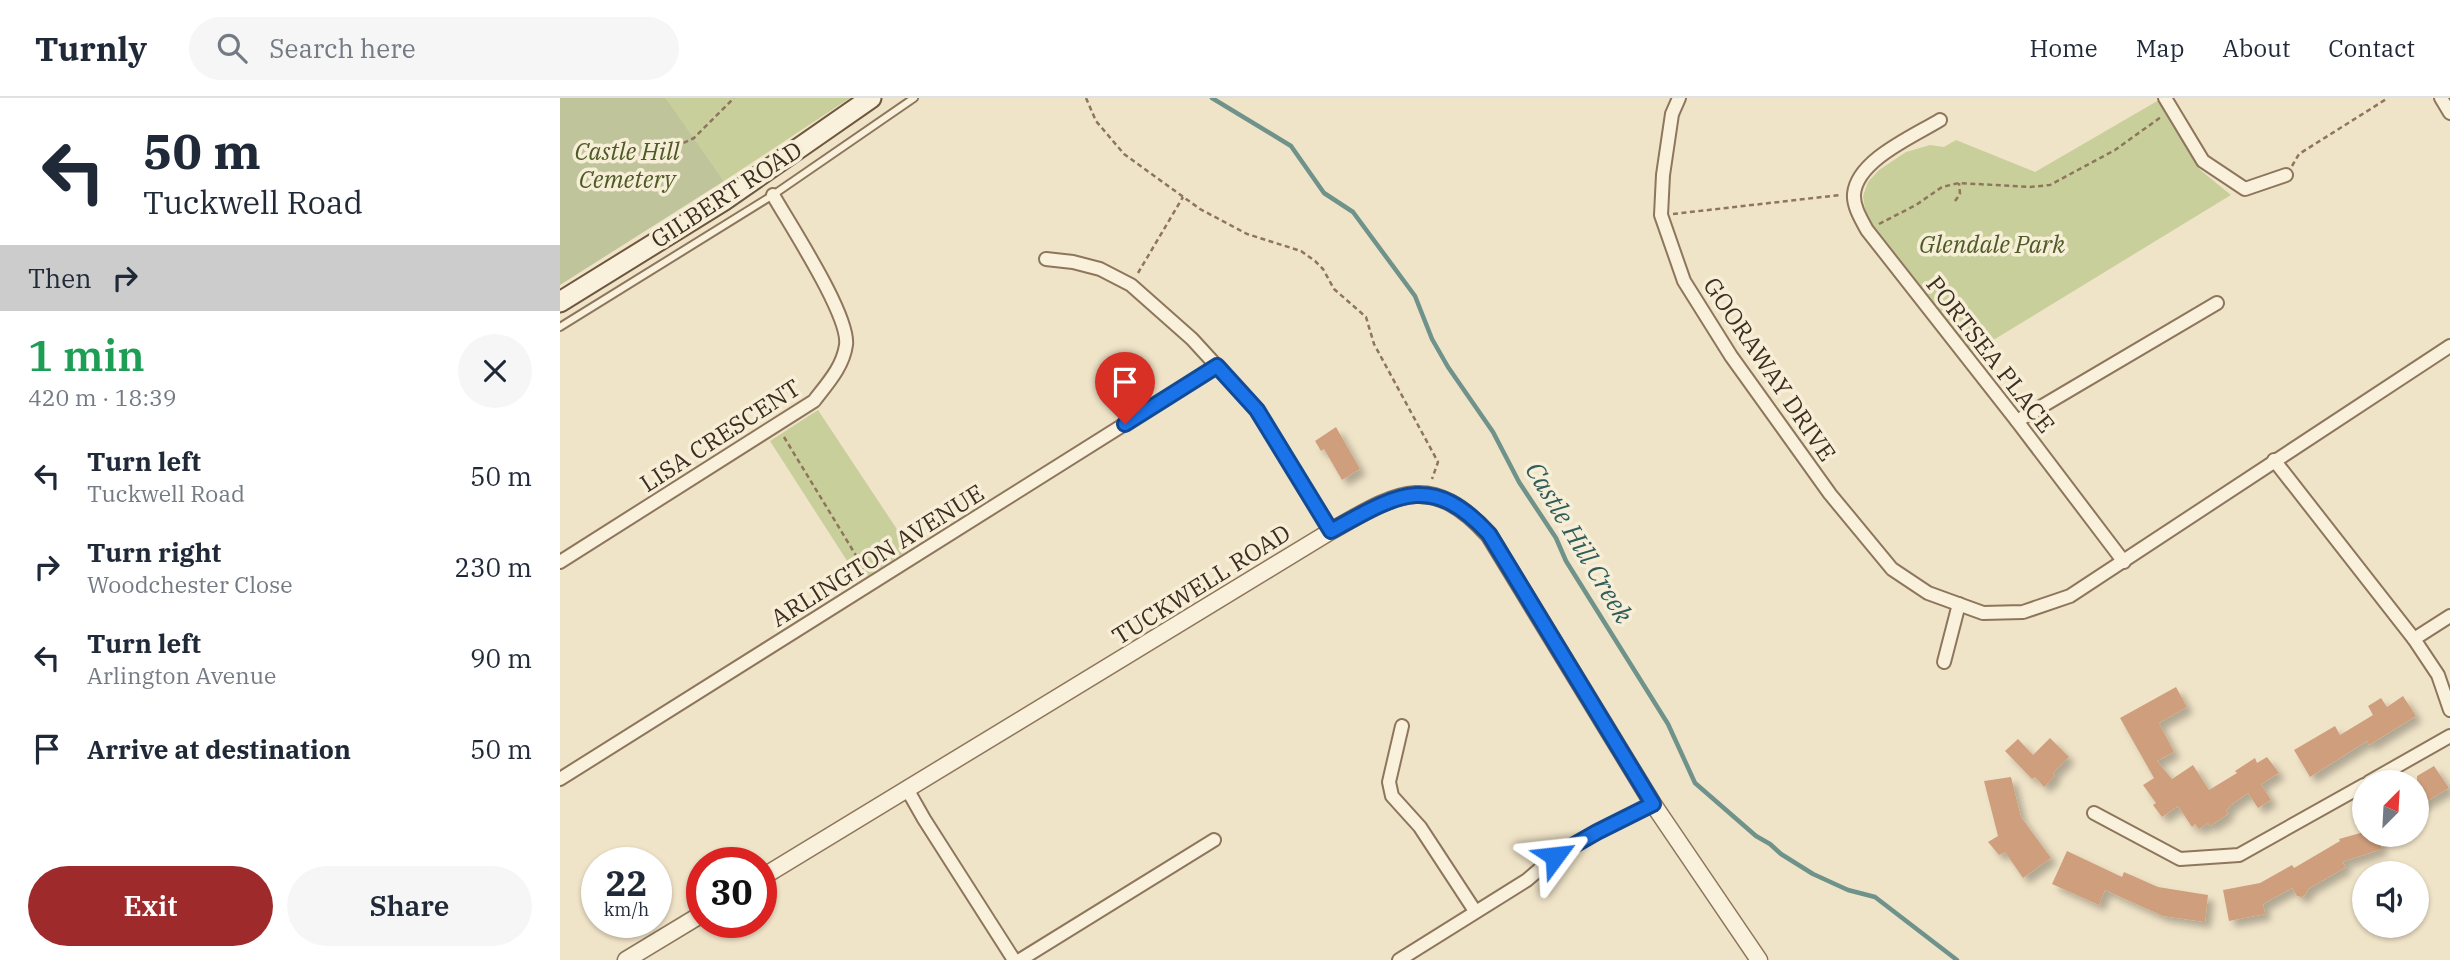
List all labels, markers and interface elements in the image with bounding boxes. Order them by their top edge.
search box [189,17,679,80]
text: Turnly [35,27,147,70]
icon: search [213,29,251,67]
text: Search here [269,31,416,65]
text: Home [2030,32,2098,64]
text: Map [2136,32,2184,64]
text: About [2222,32,2290,64]
text: Contact [2328,32,2415,64]
text: 50 m [143,119,261,182]
icon: left [28,126,119,217]
street label: GILBERT ROAD [644,133,808,255]
park label: Castle Hill Cemetery [575,135,681,195]
text: Tuckwell Road [143,181,363,223]
park label: Glendale Park [1919,228,2065,260]
icon: right [106,259,144,297]
text: Then [28,261,92,295]
street label: PORTSEA PLACE [1920,269,2062,439]
street label: GOORAWAY DRIVE [1697,271,1843,467]
text: 1 min [28,328,145,383]
button: close [458,334,532,408]
pin [1095,352,1155,424]
icon: arrive [1106,363,1144,401]
street label: LISA CRESCENT [634,371,806,499]
text: 420 m · 18:39 [28,382,177,412]
text: Turn left [87,444,201,478]
water label: Castle Hill Creek [1518,455,1642,629]
icon: left [28,457,66,495]
text: 50 m [470,459,532,493]
street label: ARLINGTON AVENUE [764,476,990,634]
text: Tuckwell Road [87,478,245,508]
street label: TUCKWELL ROAD [1106,516,1296,652]
text: Turn right [87,535,221,569]
icon: right [28,548,66,586]
text: 230 m [454,550,532,584]
text: Woodchester Close [87,569,293,599]
text: Turn left [87,626,201,660]
icon: left [28,639,66,677]
text: 90 m [470,641,532,675]
text: Arlington Avenue [87,660,276,690]
icon: arrive [28,730,66,768]
text: Arrive at destination [87,732,351,766]
text: 50 m [470,732,532,766]
north arrow [2352,770,2429,847]
map controls [2352,770,2429,938]
position arrow [1518,819,1592,893]
speed limit sign: 30 [686,847,777,938]
text: 22 [605,860,648,906]
button: sound [2352,861,2429,938]
button: Exit [28,866,273,946]
button: Share [287,866,532,946]
text: km/h [604,898,649,921]

